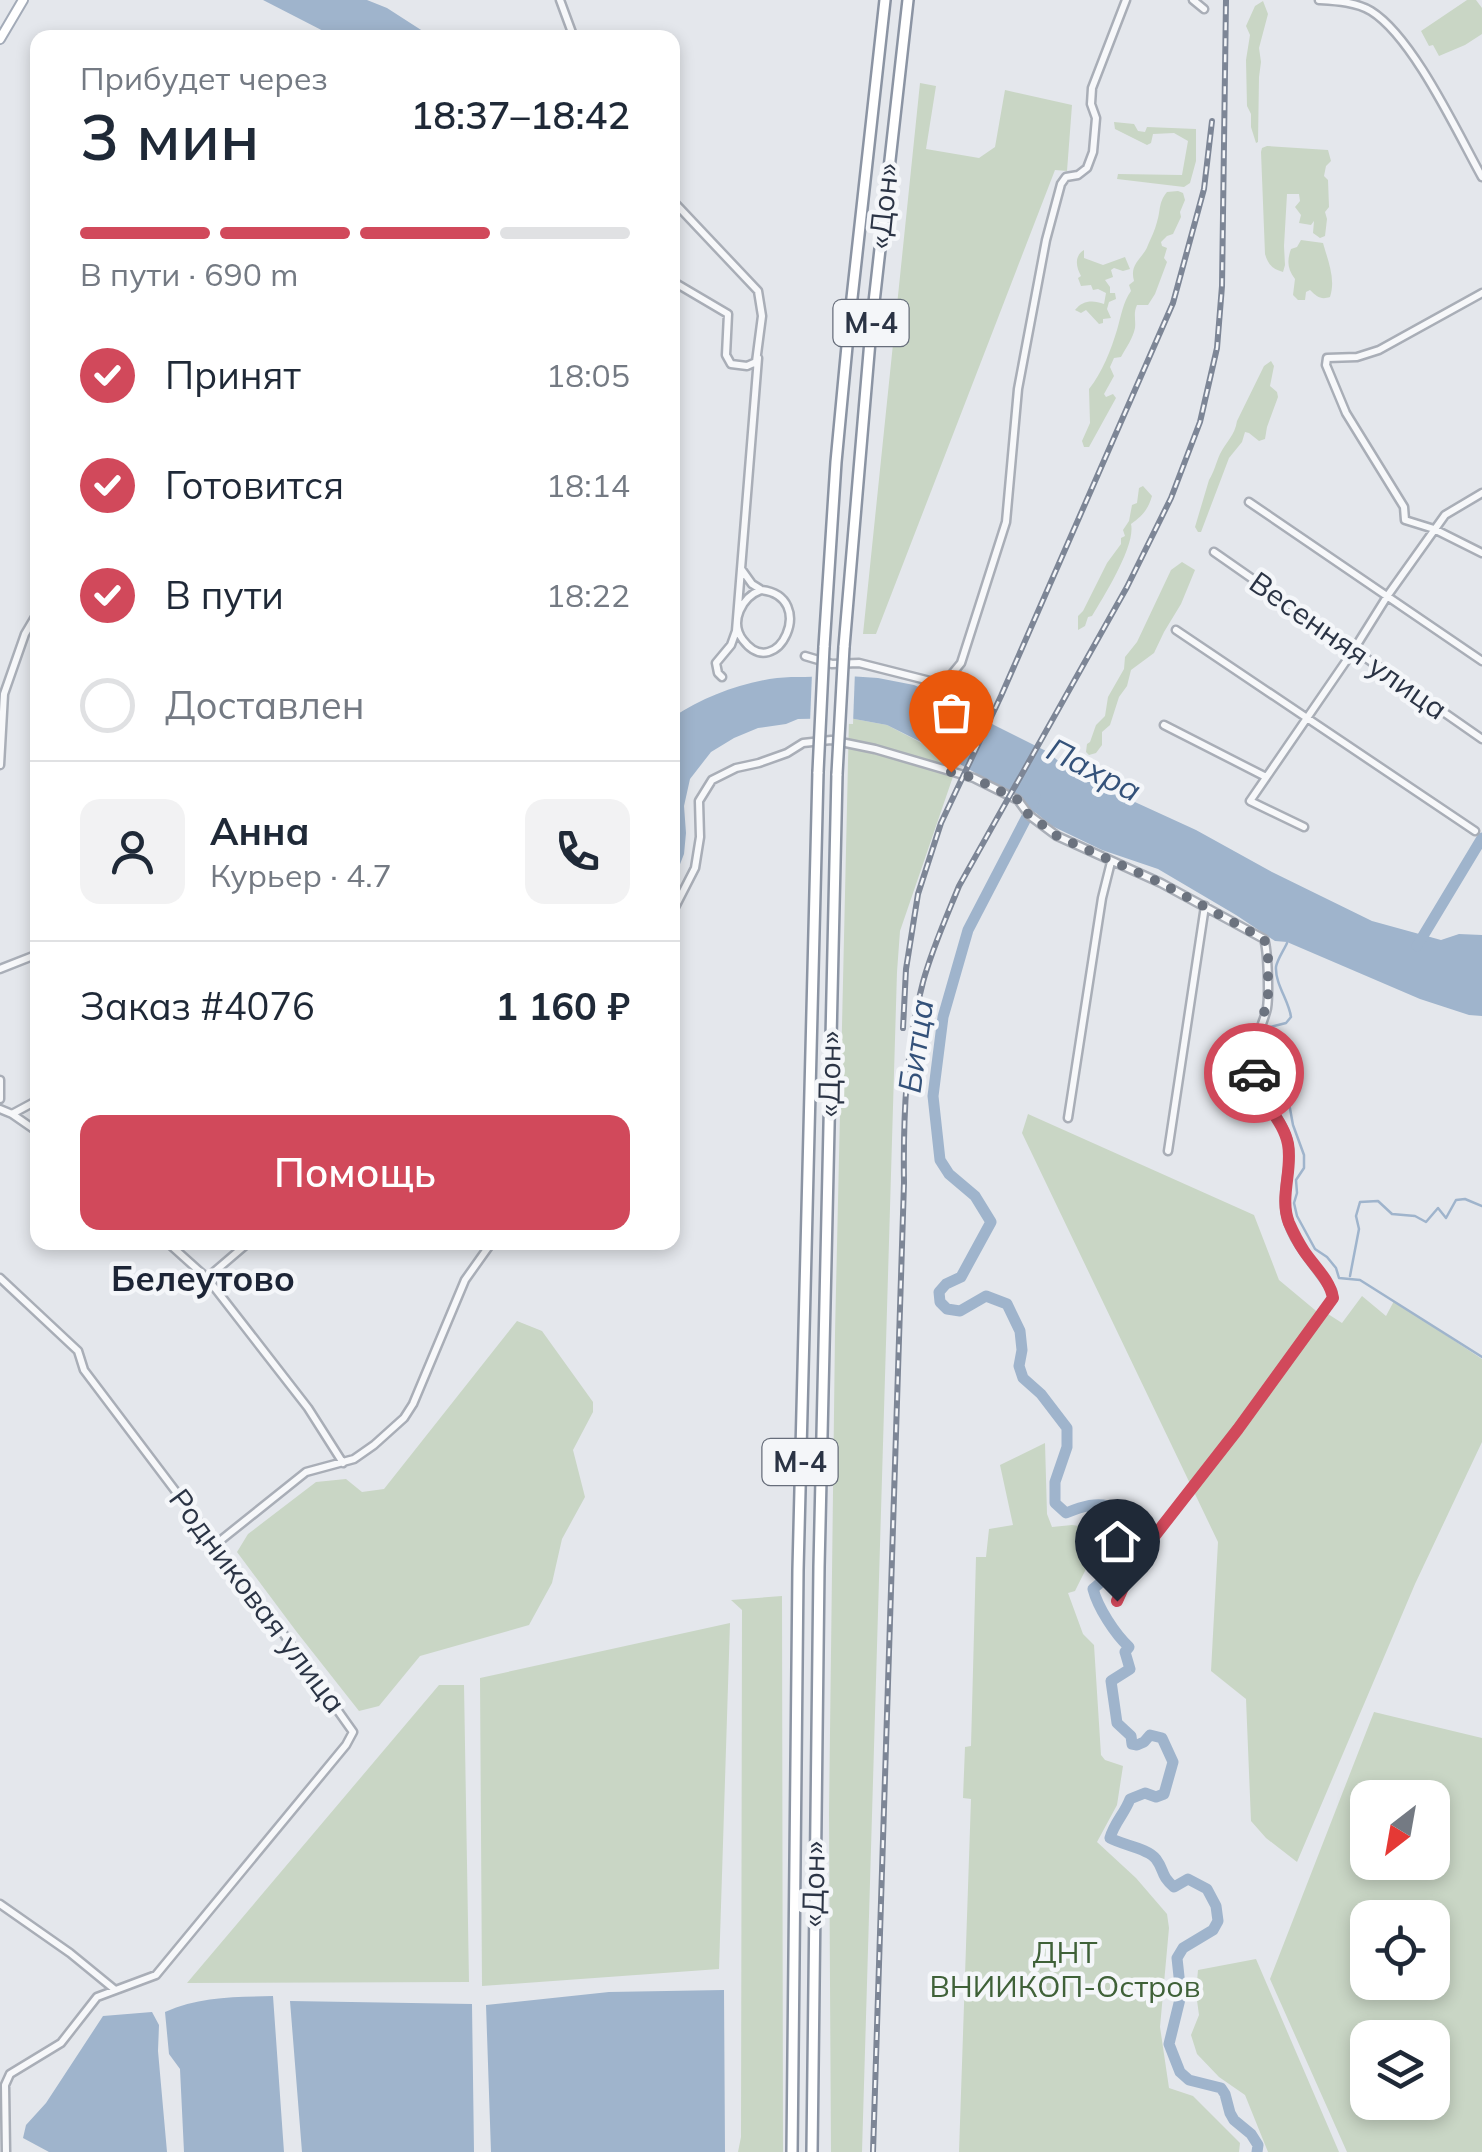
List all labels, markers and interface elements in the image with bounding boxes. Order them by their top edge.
text: Прибудет через [80,58,328,98]
text: 18:37–18:42 [410,91,630,139]
text: 3 мин [80,95,260,176]
street label: «Дон» [860,161,906,251]
text: В пути · 690 m [80,254,298,294]
road number: М-4 [834,300,908,346]
icon: check [80,348,135,403]
text: Принят [165,351,301,399]
text: 18:05 [546,355,630,395]
icon: check [80,458,135,513]
text: Готовится [165,461,344,509]
text: 18:14 [546,465,630,505]
street label: Весенняя улица [1242,563,1455,728]
icon: check [80,568,135,623]
text: В пути [165,571,284,619]
text: 18:22 [546,575,630,615]
pin [909,670,994,773]
text: Доставлен [165,681,365,729]
icon: bag [924,685,979,740]
water label: Пахра [1041,728,1148,810]
button: person [80,799,185,904]
button: phone [525,799,630,904]
text: Анна [210,807,310,855]
text: Курьер · 4.7 [210,855,392,895]
text: Заказ #4076 [80,982,315,1030]
text: 1 160 ₽ [495,982,630,1030]
water label: Битца [889,996,941,1095]
courier [1204,1023,1304,1123]
street label: «Дон» [809,1031,849,1117]
icon: car [1227,1046,1282,1101]
button: Помощь [80,1115,630,1230]
district label: Белеутово [111,1256,295,1300]
road number: М-4 [762,1439,838,1485]
street label: Родниковая улица [161,1481,354,1720]
pin [1075,1499,1160,1602]
icon: home [1090,1514,1145,1569]
north arrow [1350,1780,1450,1880]
map controls [1350,1780,1450,2120]
street label: «Дон» [793,1841,833,1927]
button: locate [1350,1900,1450,2000]
park label: ДНТ ВНИИКОП-Остров [929,1933,1201,2005]
button: layers [1350,2020,1450,2120]

